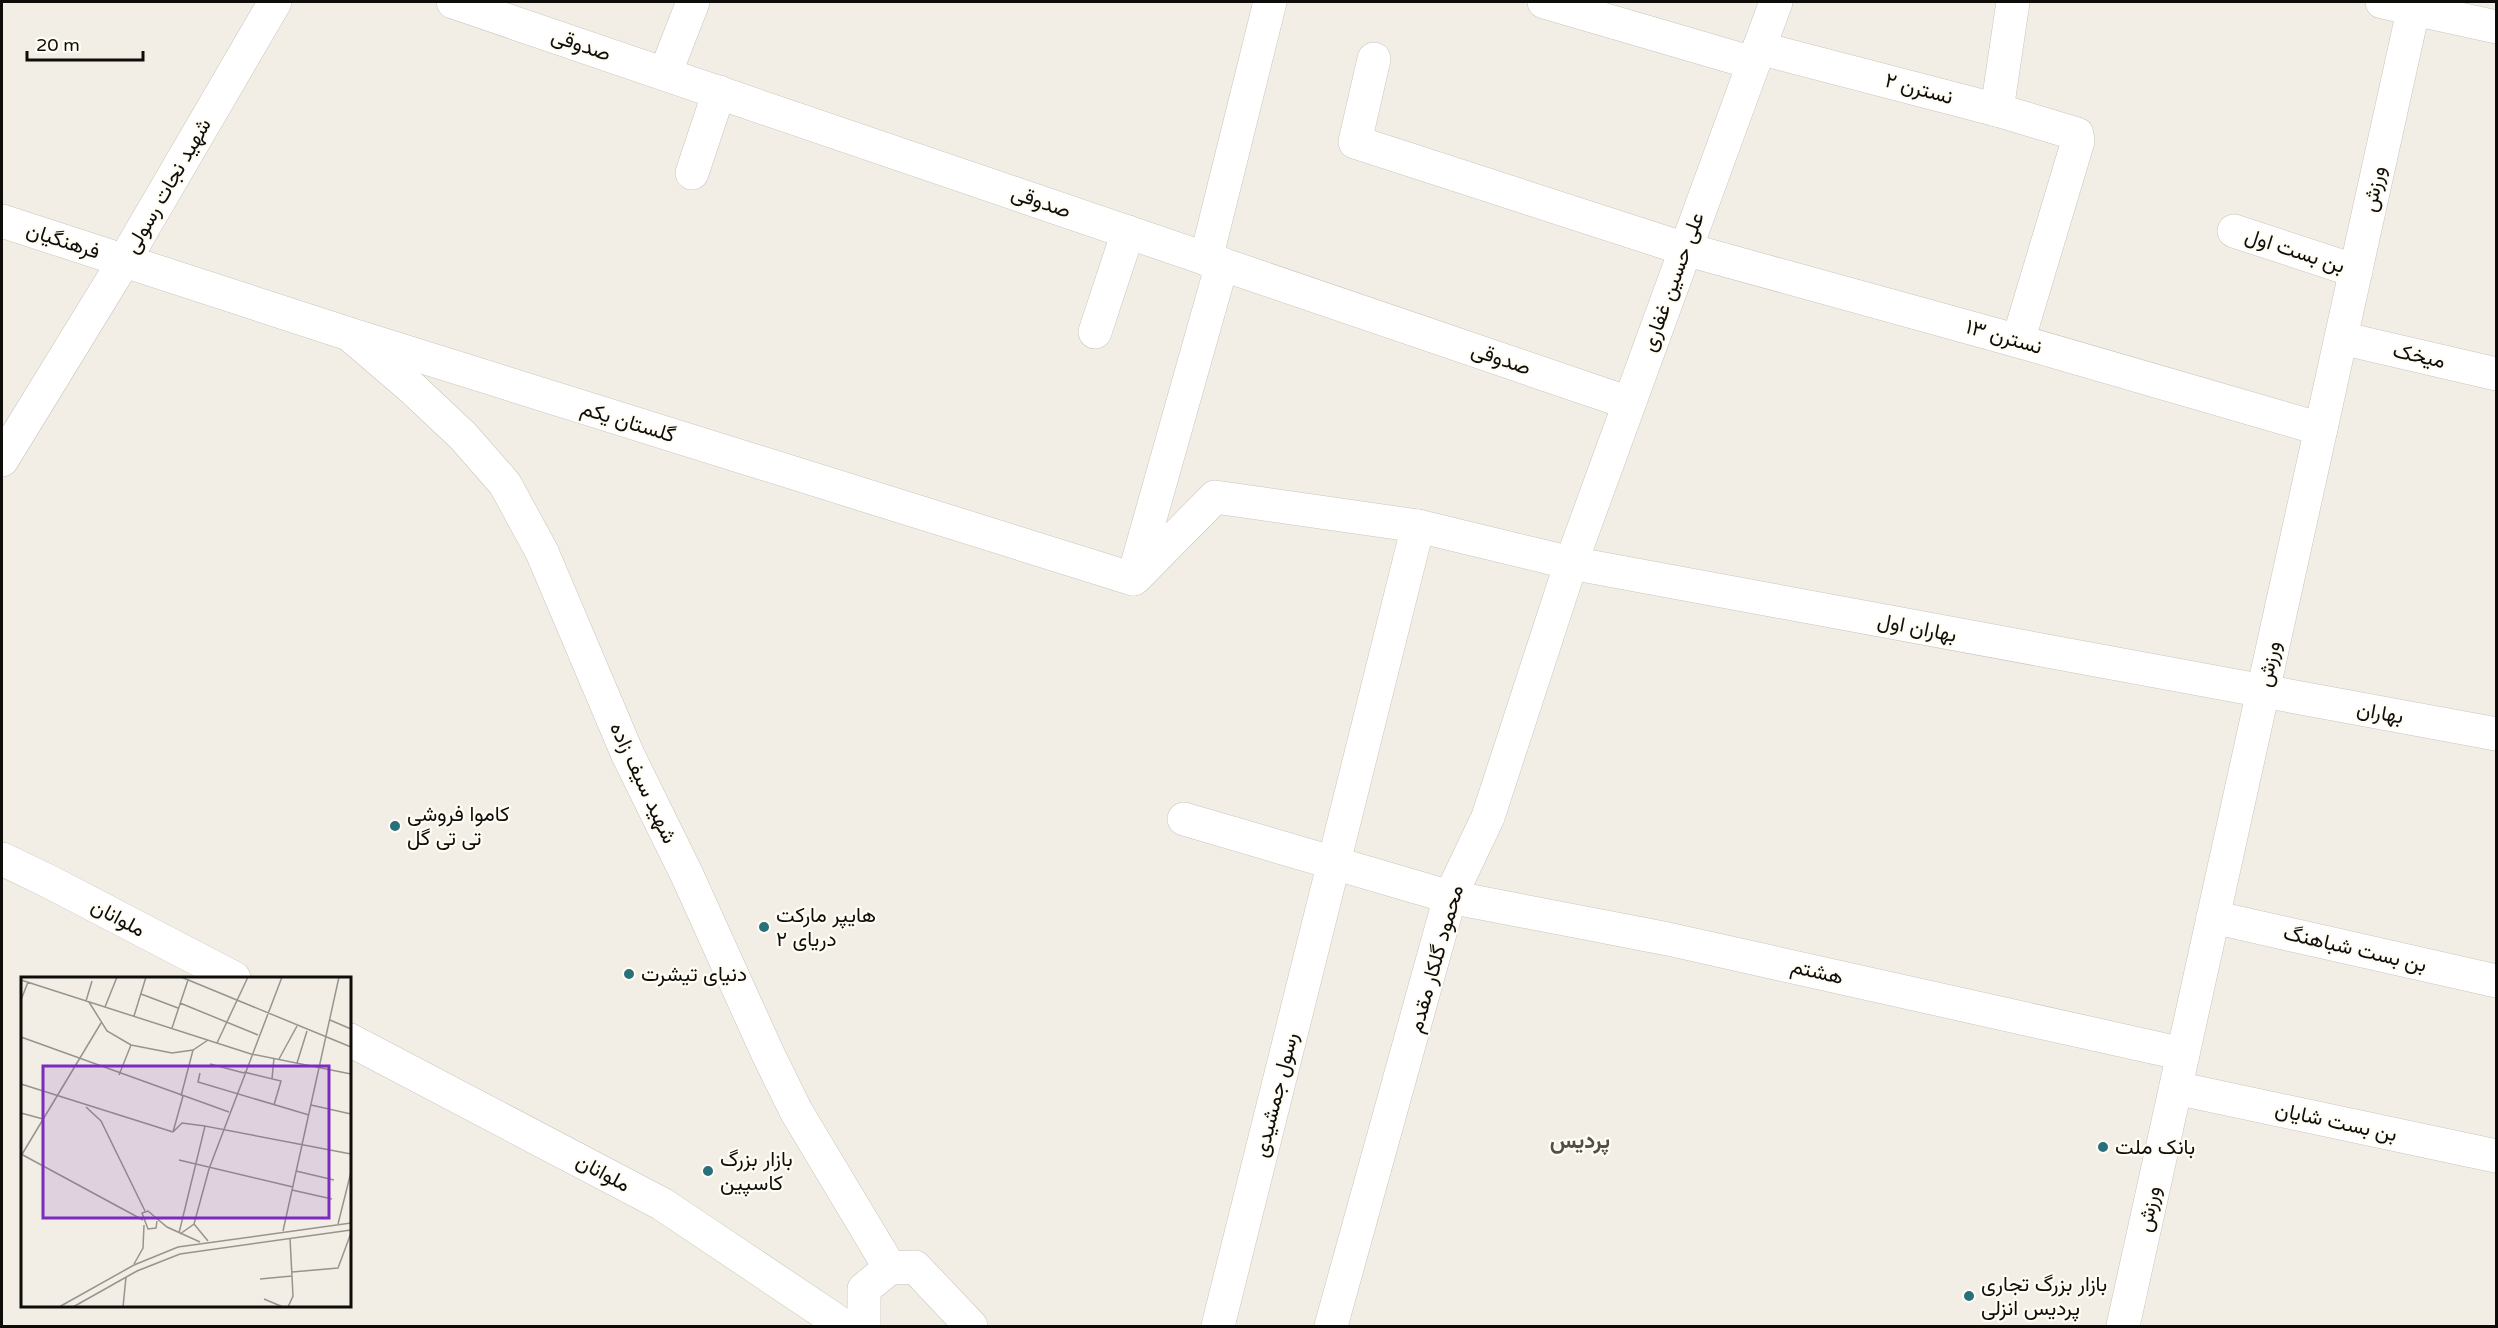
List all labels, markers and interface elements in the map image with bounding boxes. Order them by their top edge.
street label: صدوقی [548,23,614,67]
scale bar [27,24,142,62]
text: 20 m [36,34,80,56]
street label: نسترن ۲ [1882,68,1956,110]
street label: شهید نجات رسولی [119,114,217,258]
street label: ورزش [2357,164,2391,214]
street label: صدوقی [1008,180,1074,224]
street label: علی حسین غفاری [1636,209,1710,355]
street label: فرهنگیان [23,217,103,265]
street label: بن بست اول [2242,223,2348,279]
street label: نسترن ۱۳ [1963,314,2045,360]
street label: صدوقی [1468,337,1534,381]
street label: میخک [2390,338,2448,374]
street label: گلستان یکم [577,396,678,449]
street label: بهاران اول [1875,608,1959,648]
street label: ورزش [2252,639,2286,689]
street label: بهاران [2355,697,2405,729]
street label: شهید سیف زاده [604,718,682,848]
place label: کاموا فروشی تی تی گل [407,802,510,851]
marker: کاموا فروشی تی تی گل [388,819,402,833]
street label: محمود گلکار مقدم [1403,882,1470,1036]
street label: ملوانان [87,893,149,943]
place label: هایپر مارکت دریای ۲ [776,903,876,952]
marker: هایپر مارکت دریای ۲ [757,920,771,934]
street label: بن بست شباهنگ [2281,920,2429,978]
street label: هشتم [1788,954,1846,991]
place label: دنیای تیشرت [641,962,747,987]
marker: دنیای تیشرت [622,967,636,981]
inset map [21,977,351,1307]
street label: رسول جمشیدی [1248,1030,1304,1160]
street label: بن بست شایان [2273,1097,2399,1147]
district label: پردیس [1550,1128,1610,1156]
place label: بانک ملت [2115,1135,2195,1160]
marker: بانک ملت [2096,1140,2110,1154]
place label: بازار بزرگ کاسپین [720,1147,793,1197]
street label: ملوانان [572,1148,634,1198]
marker: بازار بزرگ کاسپین [701,1164,715,1178]
street label: ورزش [2132,1184,2166,1234]
place label: بازار بزرگ تجاری پردیس انزلی [1981,1272,2107,1322]
marker: بازار بزرگ تجاری پردیس انزلی [1962,1289,1976,1303]

